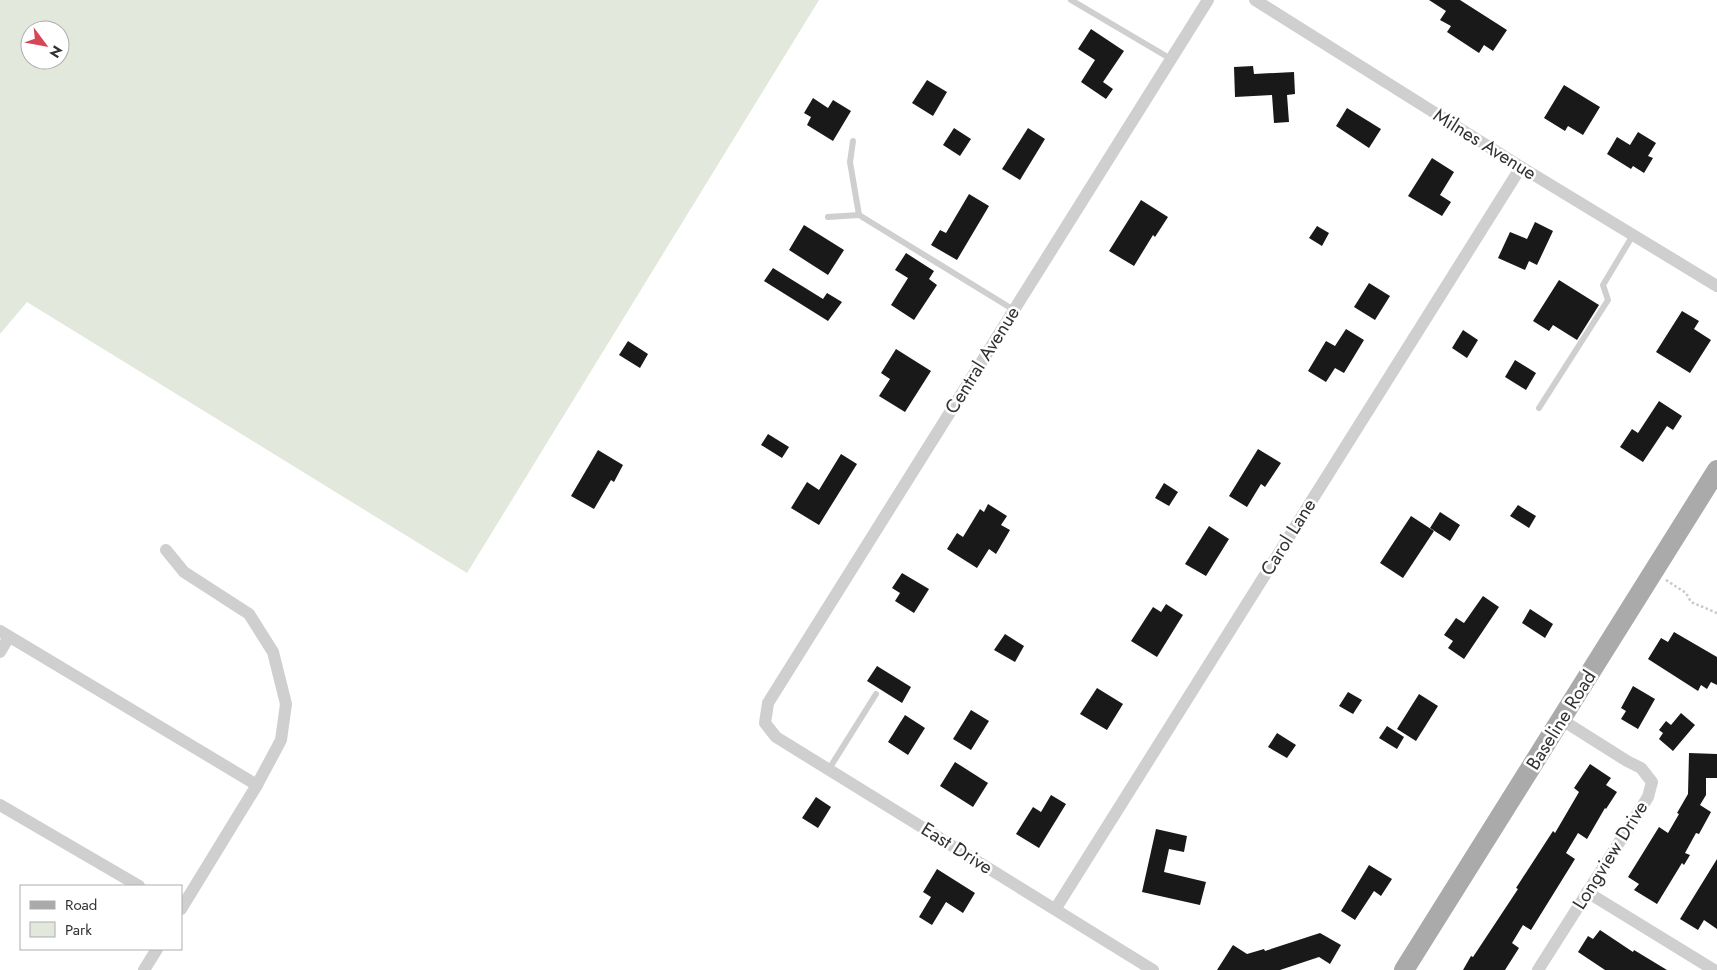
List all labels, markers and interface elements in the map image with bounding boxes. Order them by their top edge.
north arrow [20,20,70,70]
text: N [45,42,67,62]
street label: Milnes Avenue [1428,102,1542,187]
street label: Central Avenue [938,301,1026,419]
street label: Carol Lane [1254,493,1322,581]
street label: Baseline Road [1520,665,1602,775]
street label: Longview Drive [1566,795,1654,914]
street label: East Drive [916,815,998,881]
legend [20,885,182,950]
text: Road [65,894,97,916]
text: Park [65,919,92,941]

